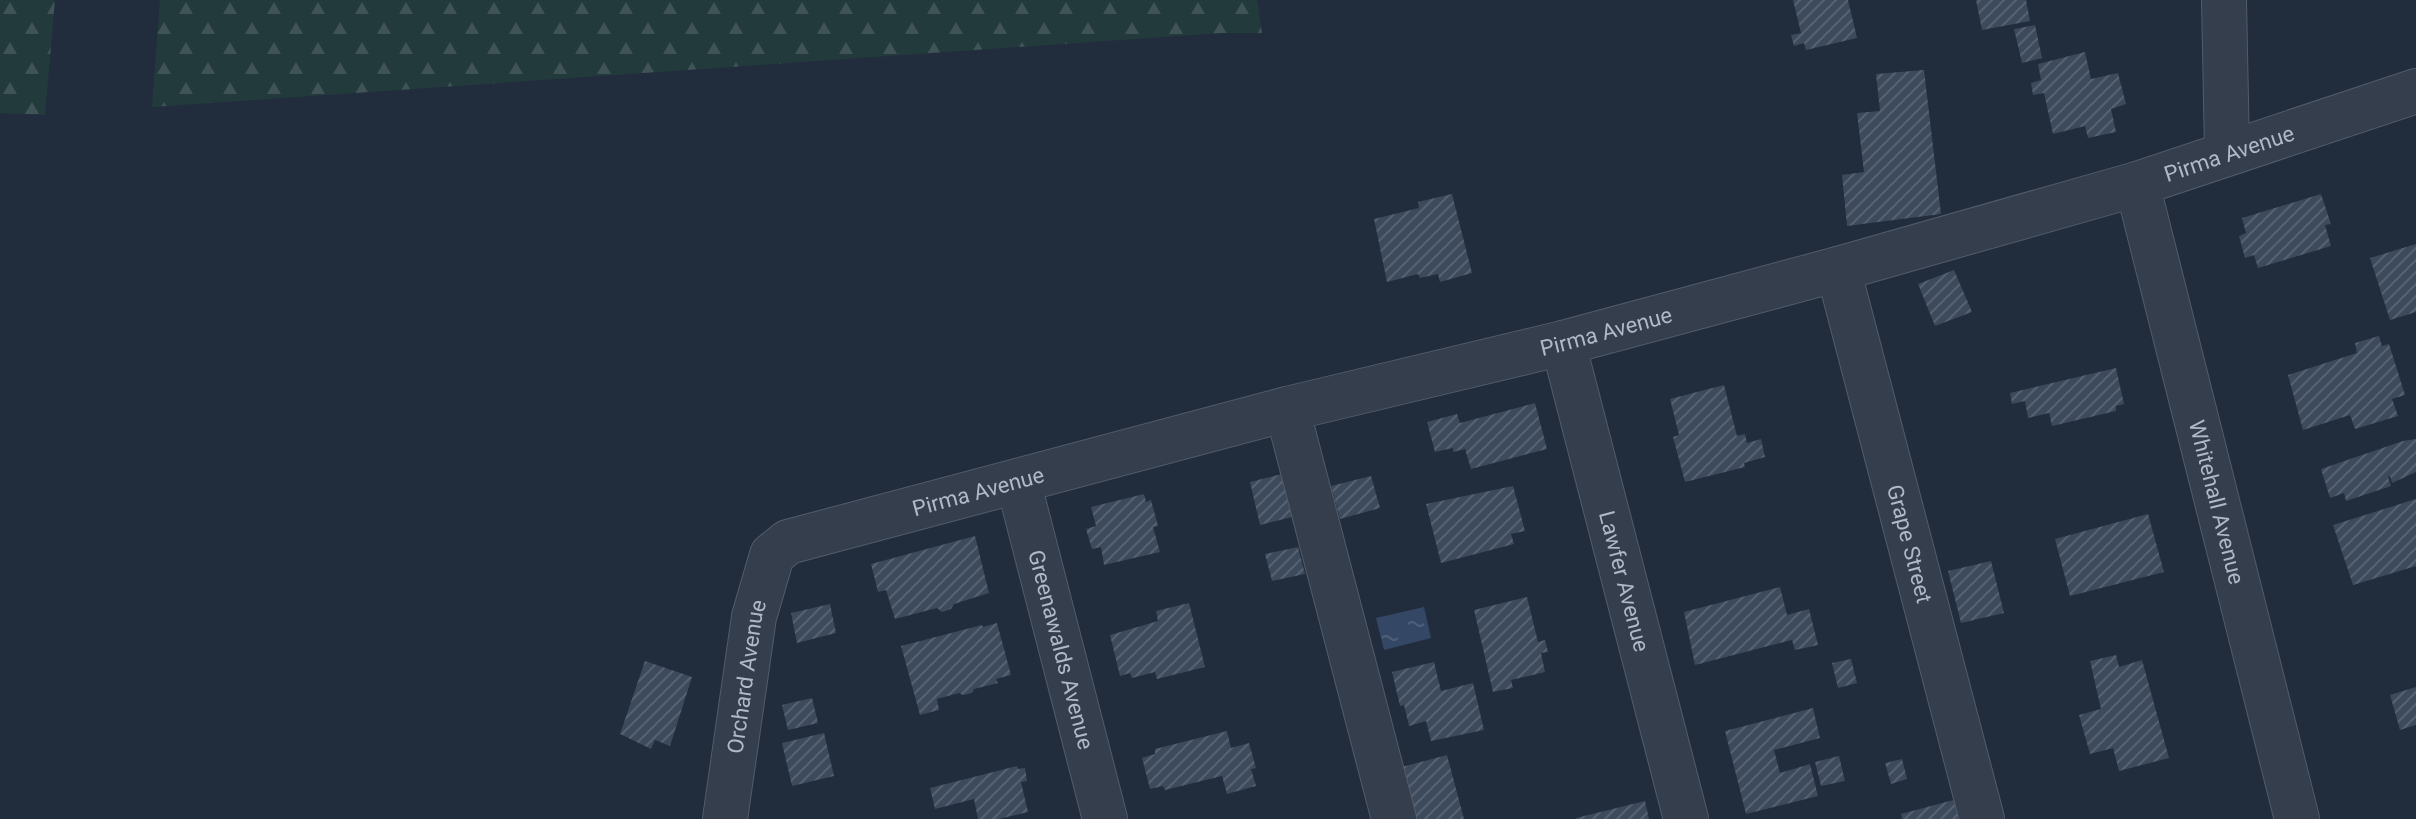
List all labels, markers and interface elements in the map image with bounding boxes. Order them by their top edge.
street label: Pirma Avenue [2161,120,2297,187]
street label: Pirma Avenue [1538,302,1675,361]
street label: Whitehall Avenue [2184,417,2250,587]
street label: Pirma Avenue [909,462,1047,521]
street label: Grape Street [1882,482,1937,606]
street label: Lawfer Avenue [1594,508,1655,654]
street label: Greenawalds Avenue [1024,547,1099,752]
street label: Orchard Avenue [722,597,771,755]

